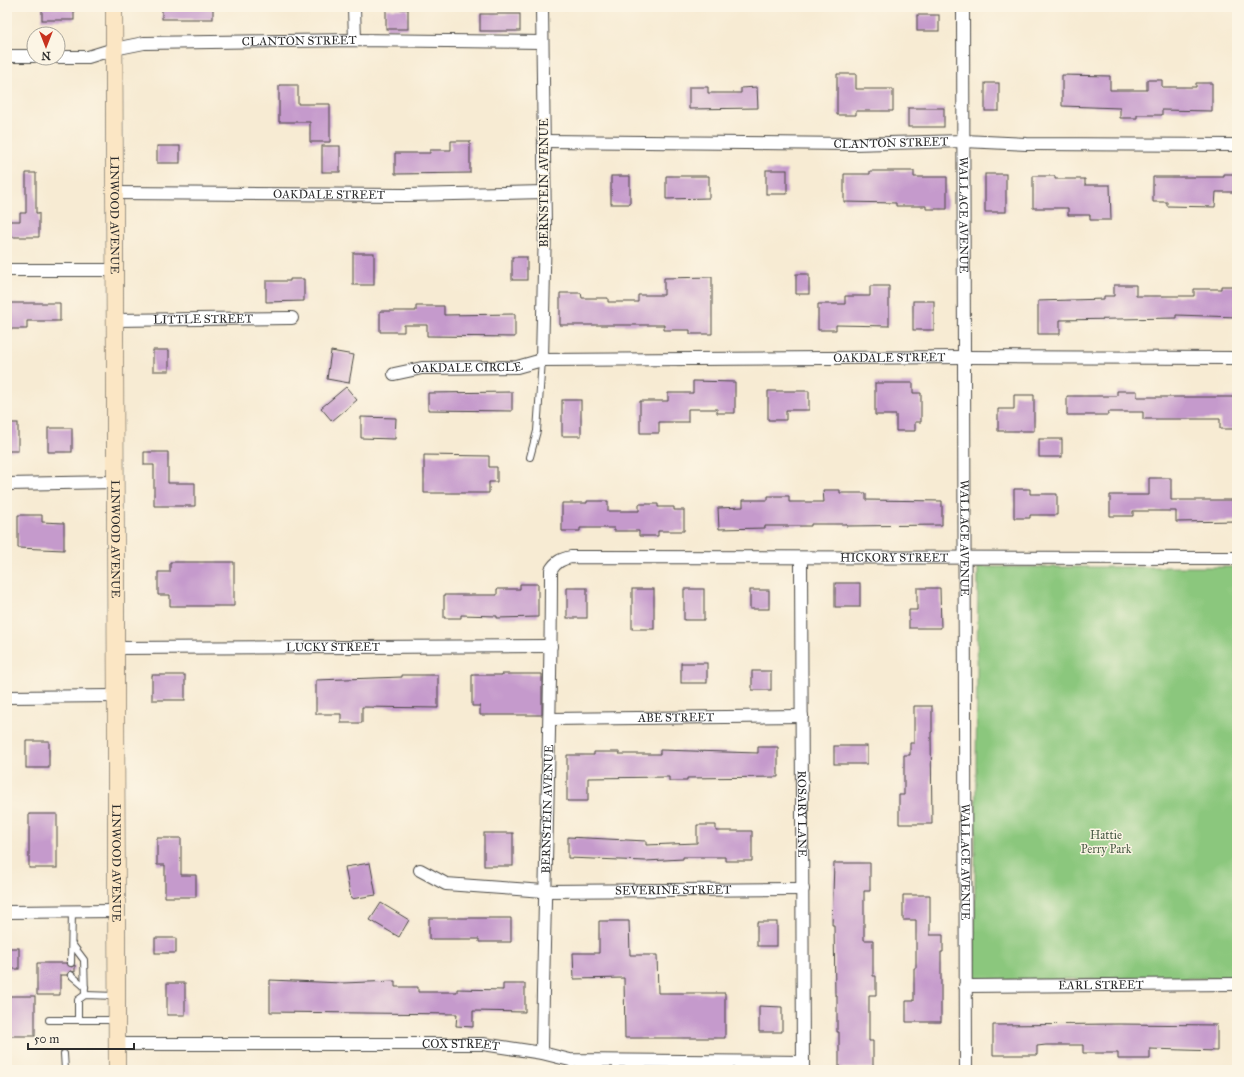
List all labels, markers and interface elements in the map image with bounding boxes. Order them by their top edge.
north arrow [26,26,66,66]
street label: CLANTON STREET [242,33,357,49]
text: N [41,49,51,62]
street label: BERNSTEIN AVENUE [537,118,551,247]
street label: CLANTON STREET [834,134,949,151]
street label: LINWOOD AVENUE [107,156,122,275]
street label: WALLACE AVENUE [956,157,971,274]
street label: OAKDALE STREET [273,187,385,202]
street label: LITTLE STREET [153,311,253,327]
street label: OAKDALE STREET [833,350,945,365]
street label: OAKDALE CIRCLE [411,359,525,377]
street label: LINWOOD AVENUE [108,480,123,599]
street label: WALLACE AVENUE [957,480,972,597]
street label: HICKORY STREET [840,550,948,565]
street label: LUCKY STREET [286,640,380,654]
street label: ABE STREET [637,710,714,725]
street label: BERNSTEIN AVENUE [539,744,556,874]
street label: ROSARY LANE [795,771,809,858]
street label: LINWOOD AVENUE [109,804,124,923]
street label: WALLACE AVENUE [958,804,973,921]
park label: Hattie Perry Park [1081,828,1132,856]
street label: SEVERINE STREET [615,883,731,897]
street label: EARL STREET [1058,978,1144,992]
scale bar [28,1025,134,1051]
text: 50 m [34,1032,59,1046]
street label: COX STREET [422,1037,501,1053]

